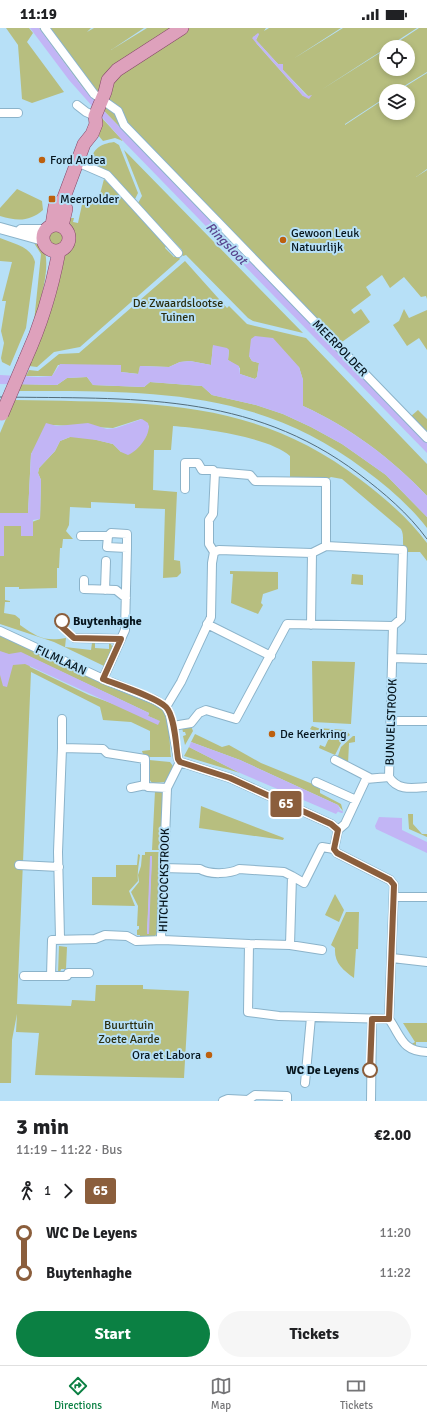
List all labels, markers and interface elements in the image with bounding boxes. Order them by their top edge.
text: 11:19 [20,5,57,23]
map controls [379,40,415,120]
button: locate [379,40,415,76]
button: layers [379,84,415,120]
place label: Ford Ardea [50,153,106,168]
marker: Ford Ardea [37,155,47,165]
place label: Meerpolder [60,192,120,207]
marker: Meerpolder [47,194,57,204]
water label: Ringsloot [202,219,251,269]
place label: Gewoon Leuk Natuurlijk [291,226,359,255]
marker: Gewoon Leuk Natuurlijk [278,235,288,245]
park label: De Zwaardslootse Tuinen [133,296,223,325]
street label: MEERPOLDER [309,317,370,380]
marker: Buytenhaghe [54,613,70,629]
place label: Buytenhaghe [73,614,142,629]
street label: FILMLAAN [33,642,89,679]
street label: BUNUELSTROOK [382,678,401,766]
place label: De Keerkring [280,727,347,742]
marker: De Keerkring [267,729,277,739]
line badge: 65 [268,791,304,817]
text: 65 [278,795,294,812]
street label: HITCHCOCKSTROOK [156,828,173,932]
park label: Buurttuin Zoete Aarde [98,1018,160,1047]
place label: Ora et Labora [132,1048,201,1063]
marker: Ora et Labora [204,1050,214,1060]
marker: WC De Leyens [362,1062,378,1078]
place label: WC De Leyens [286,1063,360,1078]
text: 3 min [16,1113,69,1140]
text: €2.00 [374,1126,411,1144]
text: 11:19 – 11:22 · Bus [16,1142,122,1158]
icon: walk [16,1180,38,1202]
icon: forward [57,1180,79,1202]
text: 65 [93,1182,108,1199]
text: 1 [44,1183,51,1199]
text: WC De Leyens [46,1224,137,1242]
text: 11:20 [379,1225,411,1241]
text: Buytenhaghe [46,1264,132,1282]
text: 11:22 [379,1265,411,1281]
button: Start [16,1311,210,1357]
button: Tickets [218,1311,411,1357]
tab: Directions [54,1375,102,1412]
tab: Map [210,1375,232,1412]
tab: Tickets [340,1375,373,1412]

